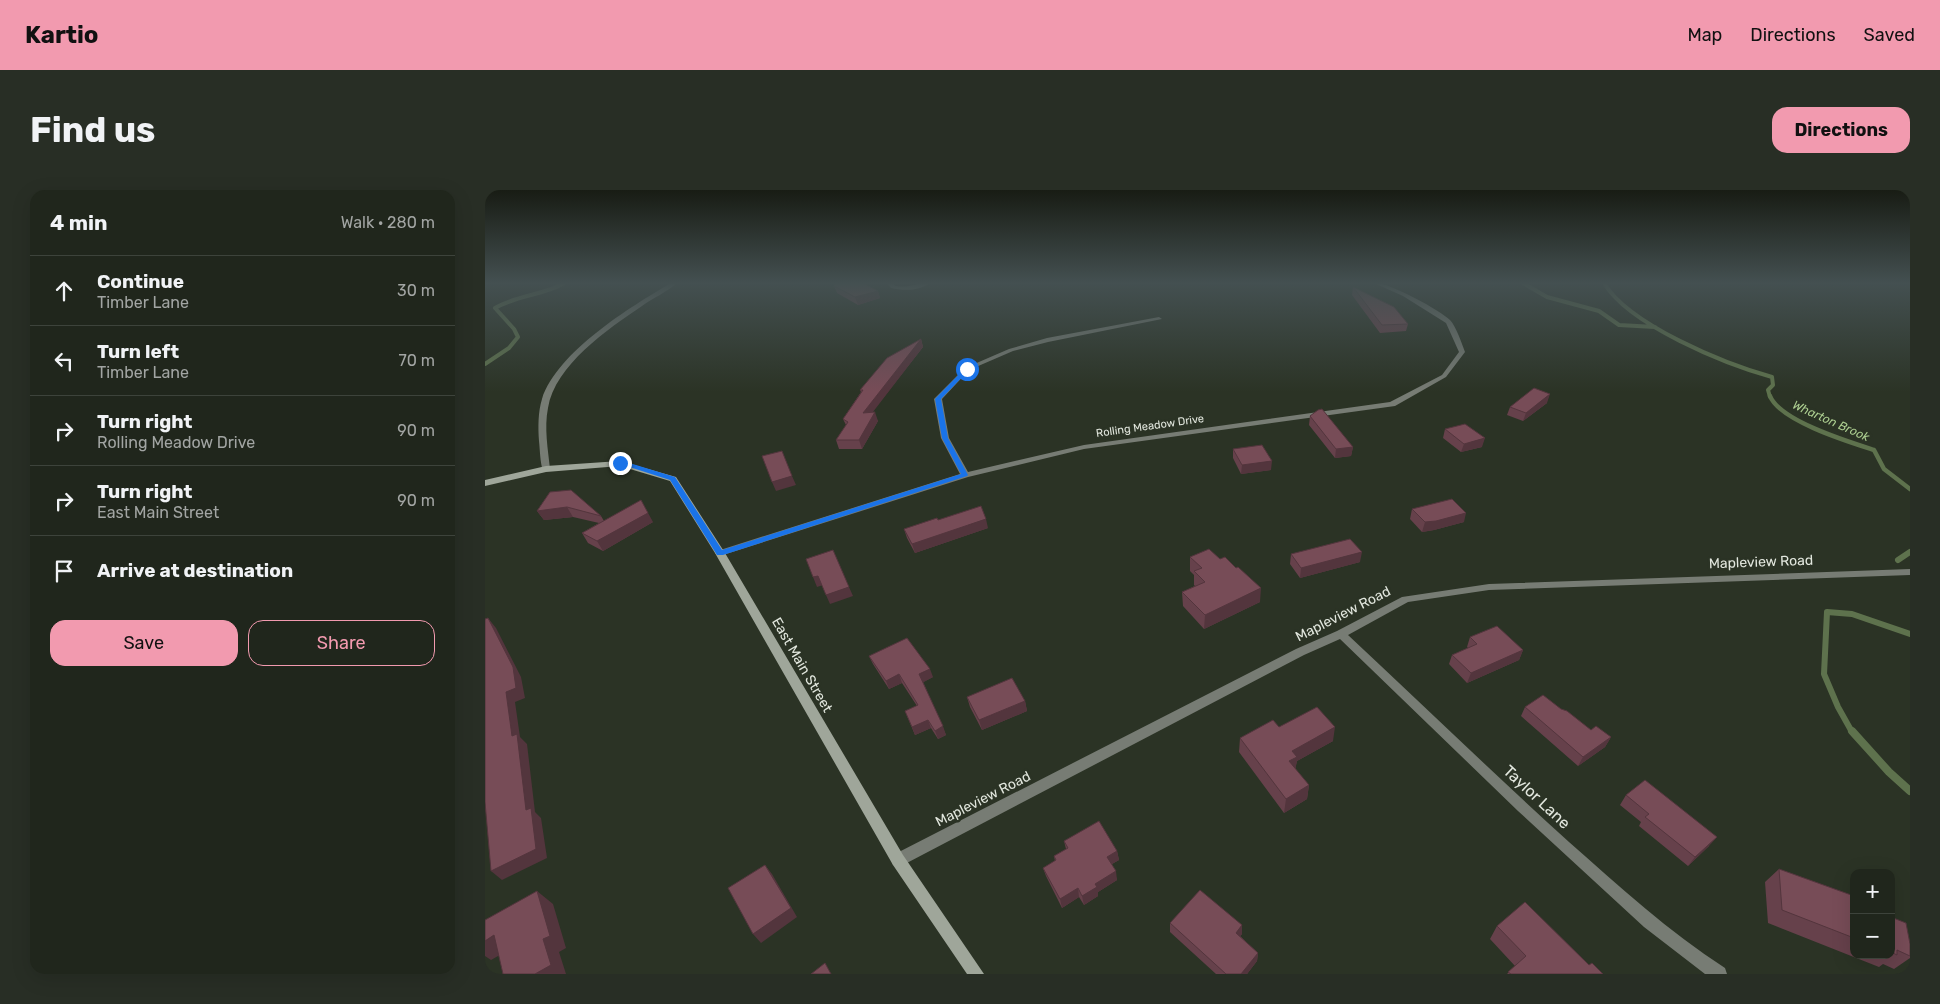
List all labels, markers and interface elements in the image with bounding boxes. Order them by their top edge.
text: Kartio [25,21,99,49]
text: Map [1687,24,1722,46]
text: Directions [1750,24,1836,46]
text: Saved [1864,24,1915,46]
button: Directions [1772,107,1910,153]
text: Find us [30,109,155,151]
text: 4 min [50,210,108,235]
text: Walk · 280 m [341,213,435,232]
text: Continue [97,270,184,293]
icon: ahead [50,277,78,305]
text: 30 m [397,281,435,300]
text: Timber Lane [97,293,189,312]
text: Turn left [97,340,179,363]
icon: left [50,347,78,375]
text: 70 m [398,351,435,370]
route start [956,358,979,381]
text: Timber Lane [97,363,189,382]
water label: Wharton Brook [1790,398,1872,445]
text: Turn right [97,410,192,433]
street label: Rolling Meadow Drive [1095,412,1205,440]
icon: right [50,417,78,445]
text: 90 m [397,421,435,440]
text: Rolling Meadow Drive [97,433,255,452]
route end [609,452,632,475]
text: Turn right [97,480,192,503]
icon: right [50,487,78,515]
text: 90 m [397,491,435,510]
text: East Main Street [97,503,219,522]
street label: Mapleview Road [1708,552,1814,572]
icon: arrive [50,557,78,585]
text: Arrive at destination [97,559,293,582]
street label: Mapleview Road [1293,583,1393,645]
street label: East Main Street [768,614,836,716]
button: Save [50,620,238,666]
button: Share [248,620,435,666]
street label: Taylor Lane [1500,761,1574,833]
street label: Mapleview Road [933,768,1033,830]
map controls [1850,869,1895,959]
button: + [1850,869,1895,914]
button: − [1850,914,1895,959]

